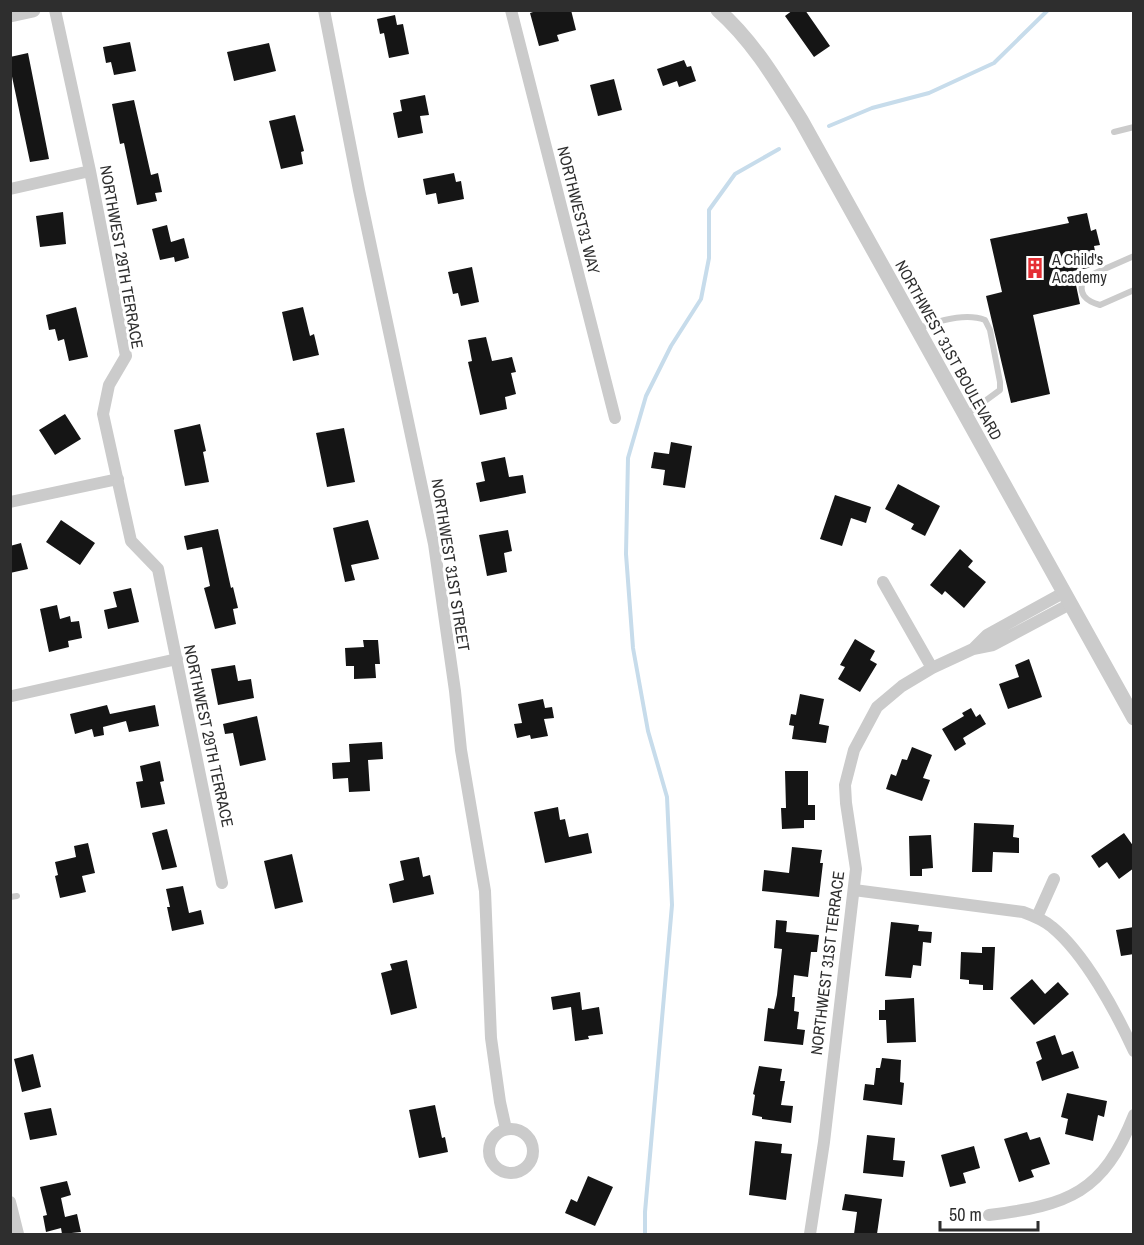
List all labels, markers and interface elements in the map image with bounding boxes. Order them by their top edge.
street label: NORTHWEST31 WAY [552,144,606,276]
street label: NORTHWEST 29TH TERRACE [95,164,149,350]
place label: A Child's Academy [1051,248,1107,288]
street label: NORTHWEST 31ST BOULEVARD [890,256,1008,444]
building icon: A Child's Academy [1023,256,1047,280]
street label: NORTHWEST 31ST STREET [427,477,475,653]
street label: NORTHWEST 29TH TERRACE [179,643,239,829]
street label: NORTHWEST 31ST TERRACE [805,870,849,1056]
scale bar [940,1194,1038,1232]
text: 50 m [949,1202,982,1227]

